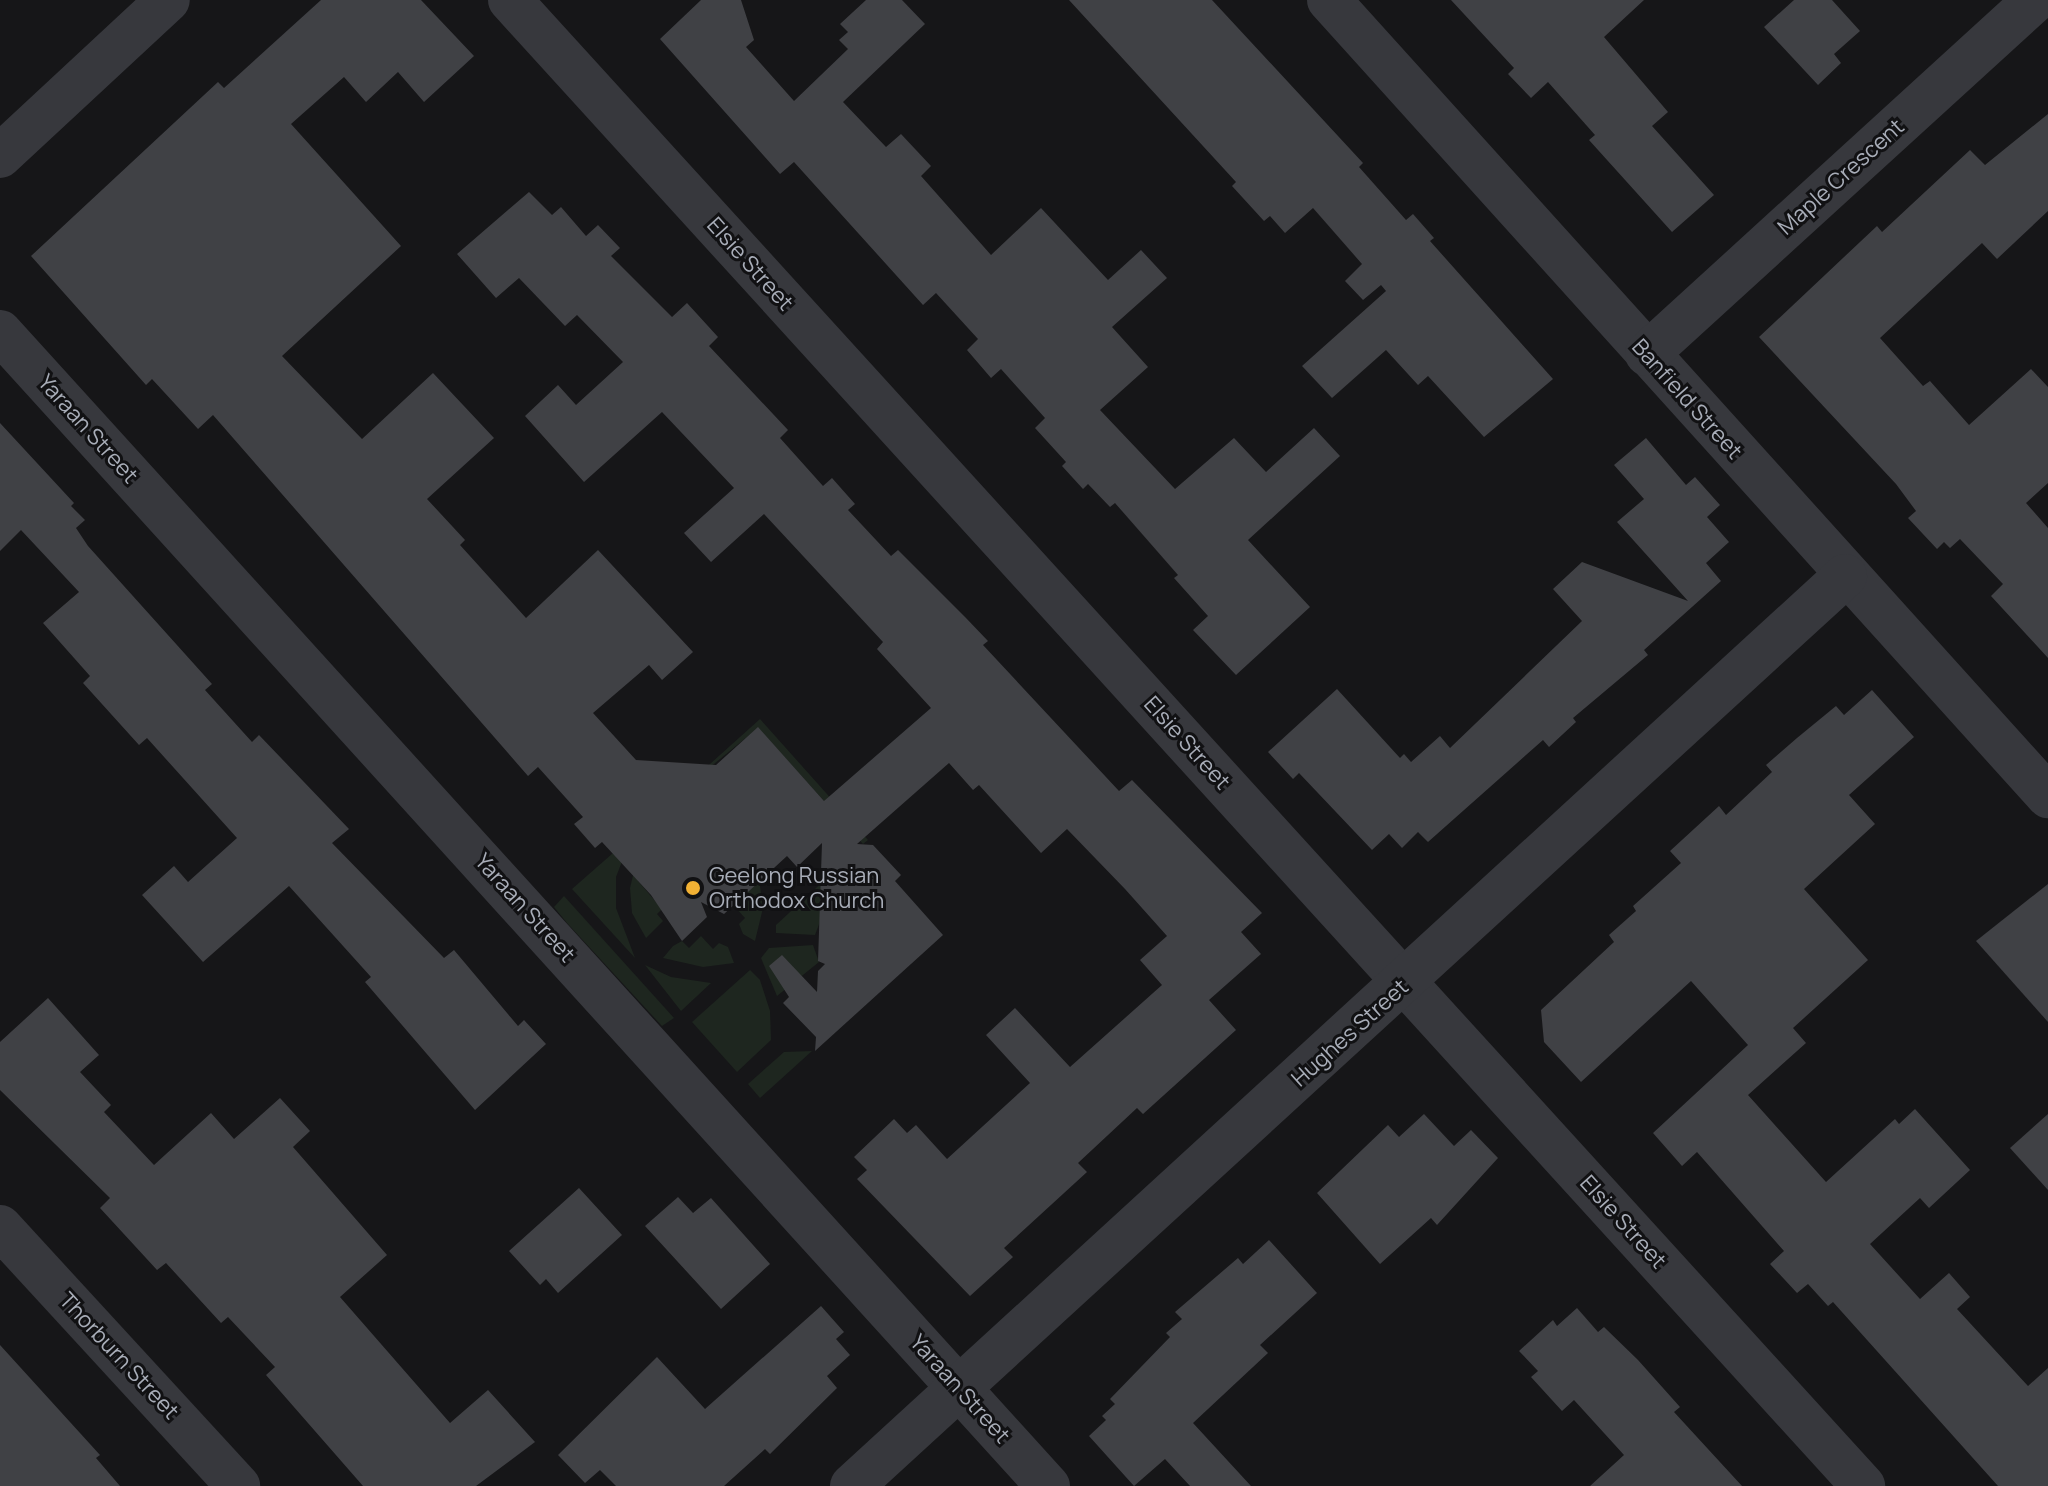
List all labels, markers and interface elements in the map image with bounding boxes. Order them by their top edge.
street label: Maple Crescent [1773,114,1909,240]
street label: Elsie Street [701,212,799,316]
street label: Banfield Street [1626,334,1748,464]
street label: Yaraan Street [32,369,144,489]
street label: Elsie Street [1138,691,1236,795]
street label: Yaraan Street [469,848,581,968]
place label: Geelong Russian Orthodox Church [709,862,884,914]
marker: Geelong Russian Orthodox Church [684,879,702,897]
street label: Hughes Street [1286,974,1414,1092]
street label: Elsie Street [1574,1170,1672,1274]
street label: Thorburn Street [54,1287,184,1425]
street label: Yaraan Street [904,1329,1016,1449]

